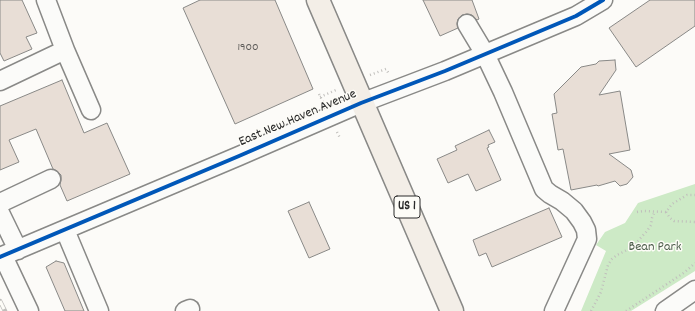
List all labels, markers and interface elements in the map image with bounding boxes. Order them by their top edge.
house number: 1900 [237,41,259,55]
street label: East New Haven Avenue [237,87,359,151]
road number: US 1 [394,196,420,218]
park label: Bean Park [629,240,681,256]

